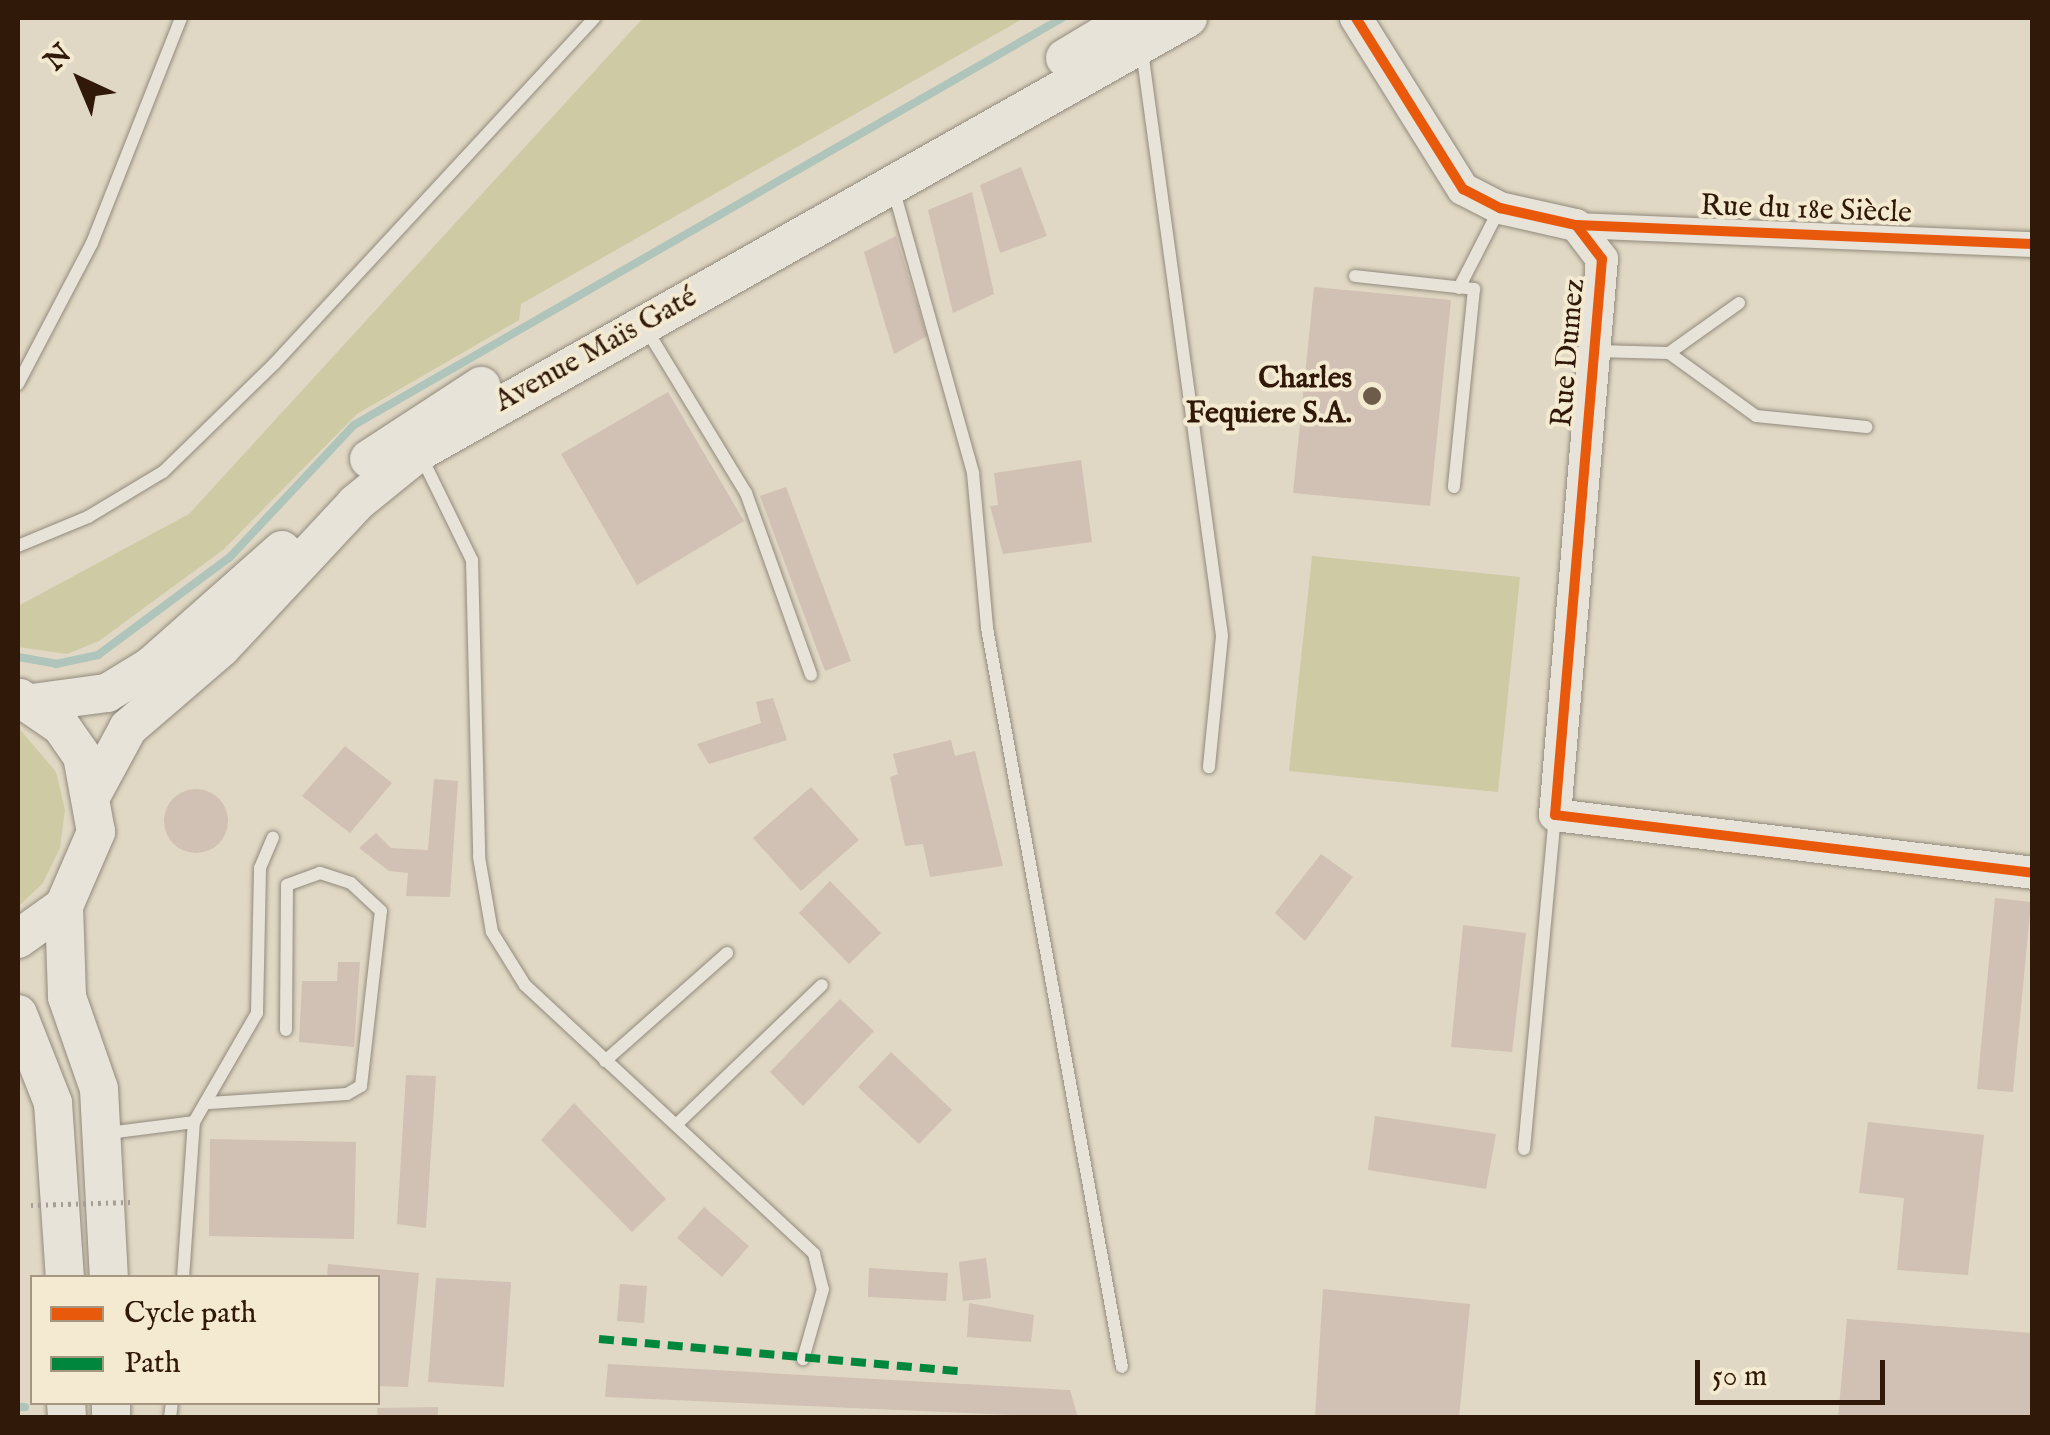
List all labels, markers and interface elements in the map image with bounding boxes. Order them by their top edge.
north arrow [30,30,130,130]
text: N [38,37,80,79]
street label: Rue du 18e Siècle [1700,188,1912,232]
street label: Rue Dumez [1545,277,1593,429]
street label: Avenue Maïs Gaté [489,280,703,420]
place label: Charles Fequiere S.A. [1186,361,1352,432]
marker: Charles Fequiere S.A. [1361,385,1383,407]
legend [30,1275,380,1405]
text: Cycle path [124,1295,257,1333]
scale bar [1700,1340,1890,1402]
text: Path [124,1345,180,1383]
text: 50 m [1712,1358,1767,1396]

